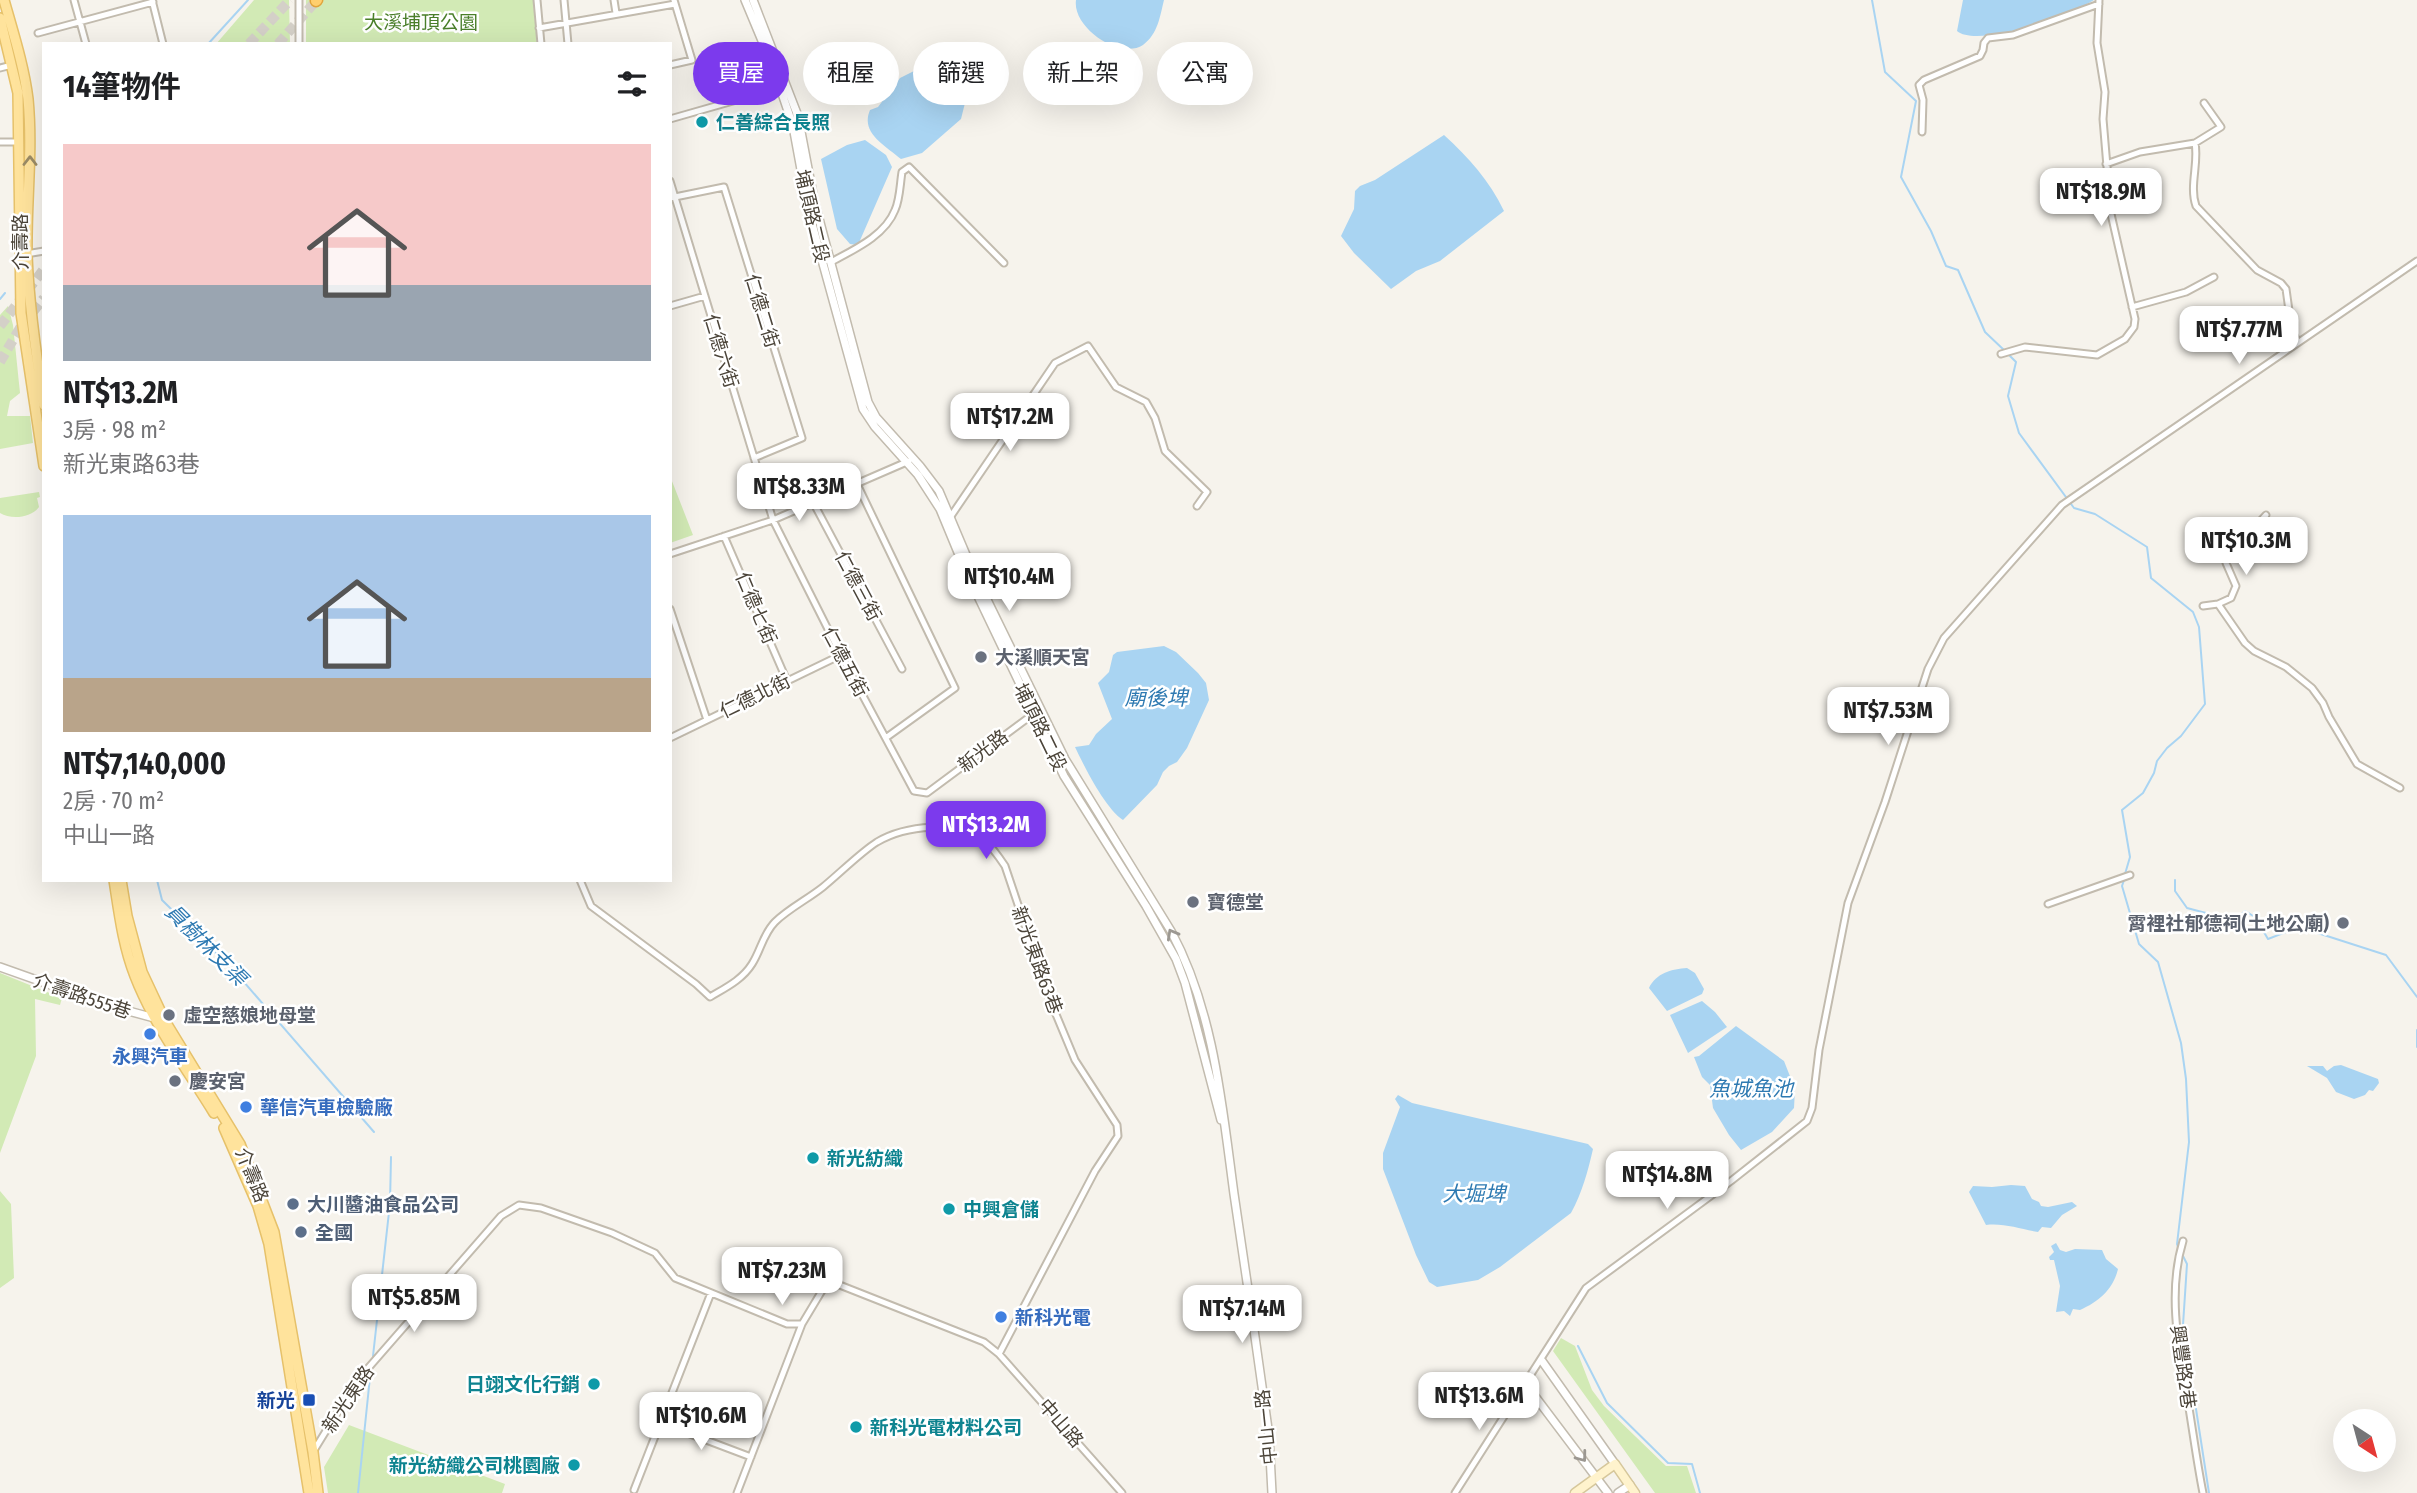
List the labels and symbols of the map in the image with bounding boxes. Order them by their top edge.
park label: 大溪埔頂公園 [364,11,478,34]
place label: 仁善綜合長照 [716,111,830,134]
marker: 仁善綜合長照 [694,114,710,130]
one-way arrow [22,155,38,166]
street label: 埔頂路二段 [790,167,834,265]
pin: NT$18.9M [2029,168,2173,228]
street label: 介壽路 [9,213,32,271]
street label: 仁德二街 [740,271,784,351]
pin: NT$7.77M [2167,306,2311,366]
street label: 仁德六街 [699,311,743,391]
pin: NT$17.2M [938,393,1082,453]
pin: NT$8.33M [727,463,871,523]
pin: NT$10.3M [2174,518,2318,577]
street label: 仁德三街 [830,547,886,625]
pin: NT$10.4M [937,554,1081,613]
street label: 仁德七街 [731,569,781,647]
street label: 仁德五街 [817,623,873,701]
place label: 大溪順天宮 [995,646,1090,669]
marker: 大溪順天宮 [973,649,989,665]
street label: 仁德北街 [716,669,794,723]
street label: 埔頂路二段 [1009,679,1071,775]
water label: 廟後埤 [1125,685,1190,711]
pin: NT$7.53M [1816,688,1960,747]
street label: 新光路 [953,725,1013,777]
pin: NT$13.2M [914,802,1058,861]
place label: 寶德堂 [1207,891,1264,914]
marker: 寶德堂 [1185,894,1201,910]
water label: 員樹林支渠 [160,899,254,993]
street label: 新光東路63巷 [1007,903,1067,1017]
place label: 霄裡社郁德祠(土地公廟) [2128,912,2329,935]
marker: 霄裡社郁德祠(土地公廟) [2335,915,2351,931]
one-way arrow [1167,929,1180,941]
street label: 介壽路555巷 [30,969,134,1023]
place label: 虛空慈娘地母堂 [183,1004,316,1027]
marker: 虛空慈娘地母堂 [161,1007,177,1023]
marker: 永興汽車 [142,1026,158,1042]
place label: 永興汽車 [112,1045,188,1068]
place label: 慶安宮 [189,1070,246,1093]
marker: 慶安宮 [167,1073,183,1089]
water label: 魚城魚池 [1709,1076,1795,1102]
place label: 華信汽車檢驗廠 [260,1096,393,1119]
marker: 華信汽車檢驗廠 [238,1099,254,1115]
street label: 介壽路 [231,1144,273,1206]
place label: 新光紡織 [827,1147,903,1170]
marker: 新光紡織 [805,1150,821,1166]
pin: NT$14.8M [1595,1152,1739,1211]
water label: 大堀埤 [1443,1181,1508,1207]
place label: 大川醬油食品公司 [307,1193,459,1216]
marker: 大川醬油食品公司 [285,1196,301,1212]
place label: 中興倉儲 [963,1198,1039,1221]
marker: 中興倉儲 [941,1201,957,1217]
place label: 全國 [315,1221,353,1244]
marker: 全國 [293,1224,309,1240]
pin: NT$7.23M [710,1248,854,1307]
pin: NT$5.85M [342,1274,486,1334]
pin: NT$7.14M [1170,1286,1314,1345]
place label: 新科光電 [1015,1306,1091,1329]
marker: 新科光電 [993,1309,1009,1325]
street label: 興豐路2巷 [2166,1324,2200,1410]
street label: 新光東路 [317,1361,379,1437]
pin: NT$13.6M [1407,1372,1551,1432]
place label: 日翊文化行銷 [466,1373,580,1396]
marker: 日翊文化行銷 [586,1376,602,1392]
street label: 中山一路 [1251,1388,1281,1466]
place label: 新光 [257,1389,295,1412]
marker: 新光 [301,1392,317,1408]
pin: NT$10.6M [629,1392,773,1452]
street label: 中山路 [1034,1394,1088,1452]
north arrow [2333,1409,2396,1472]
place label: 新科光電材料公司 [870,1416,1022,1439]
marker: 新科光電材料公司 [848,1419,864,1435]
one-way arrow [1573,1449,1586,1462]
place label: 新光紡織公司桃園廠 [389,1454,560,1477]
marker: 新光紡織公司桃園廠 [566,1457,582,1473]

